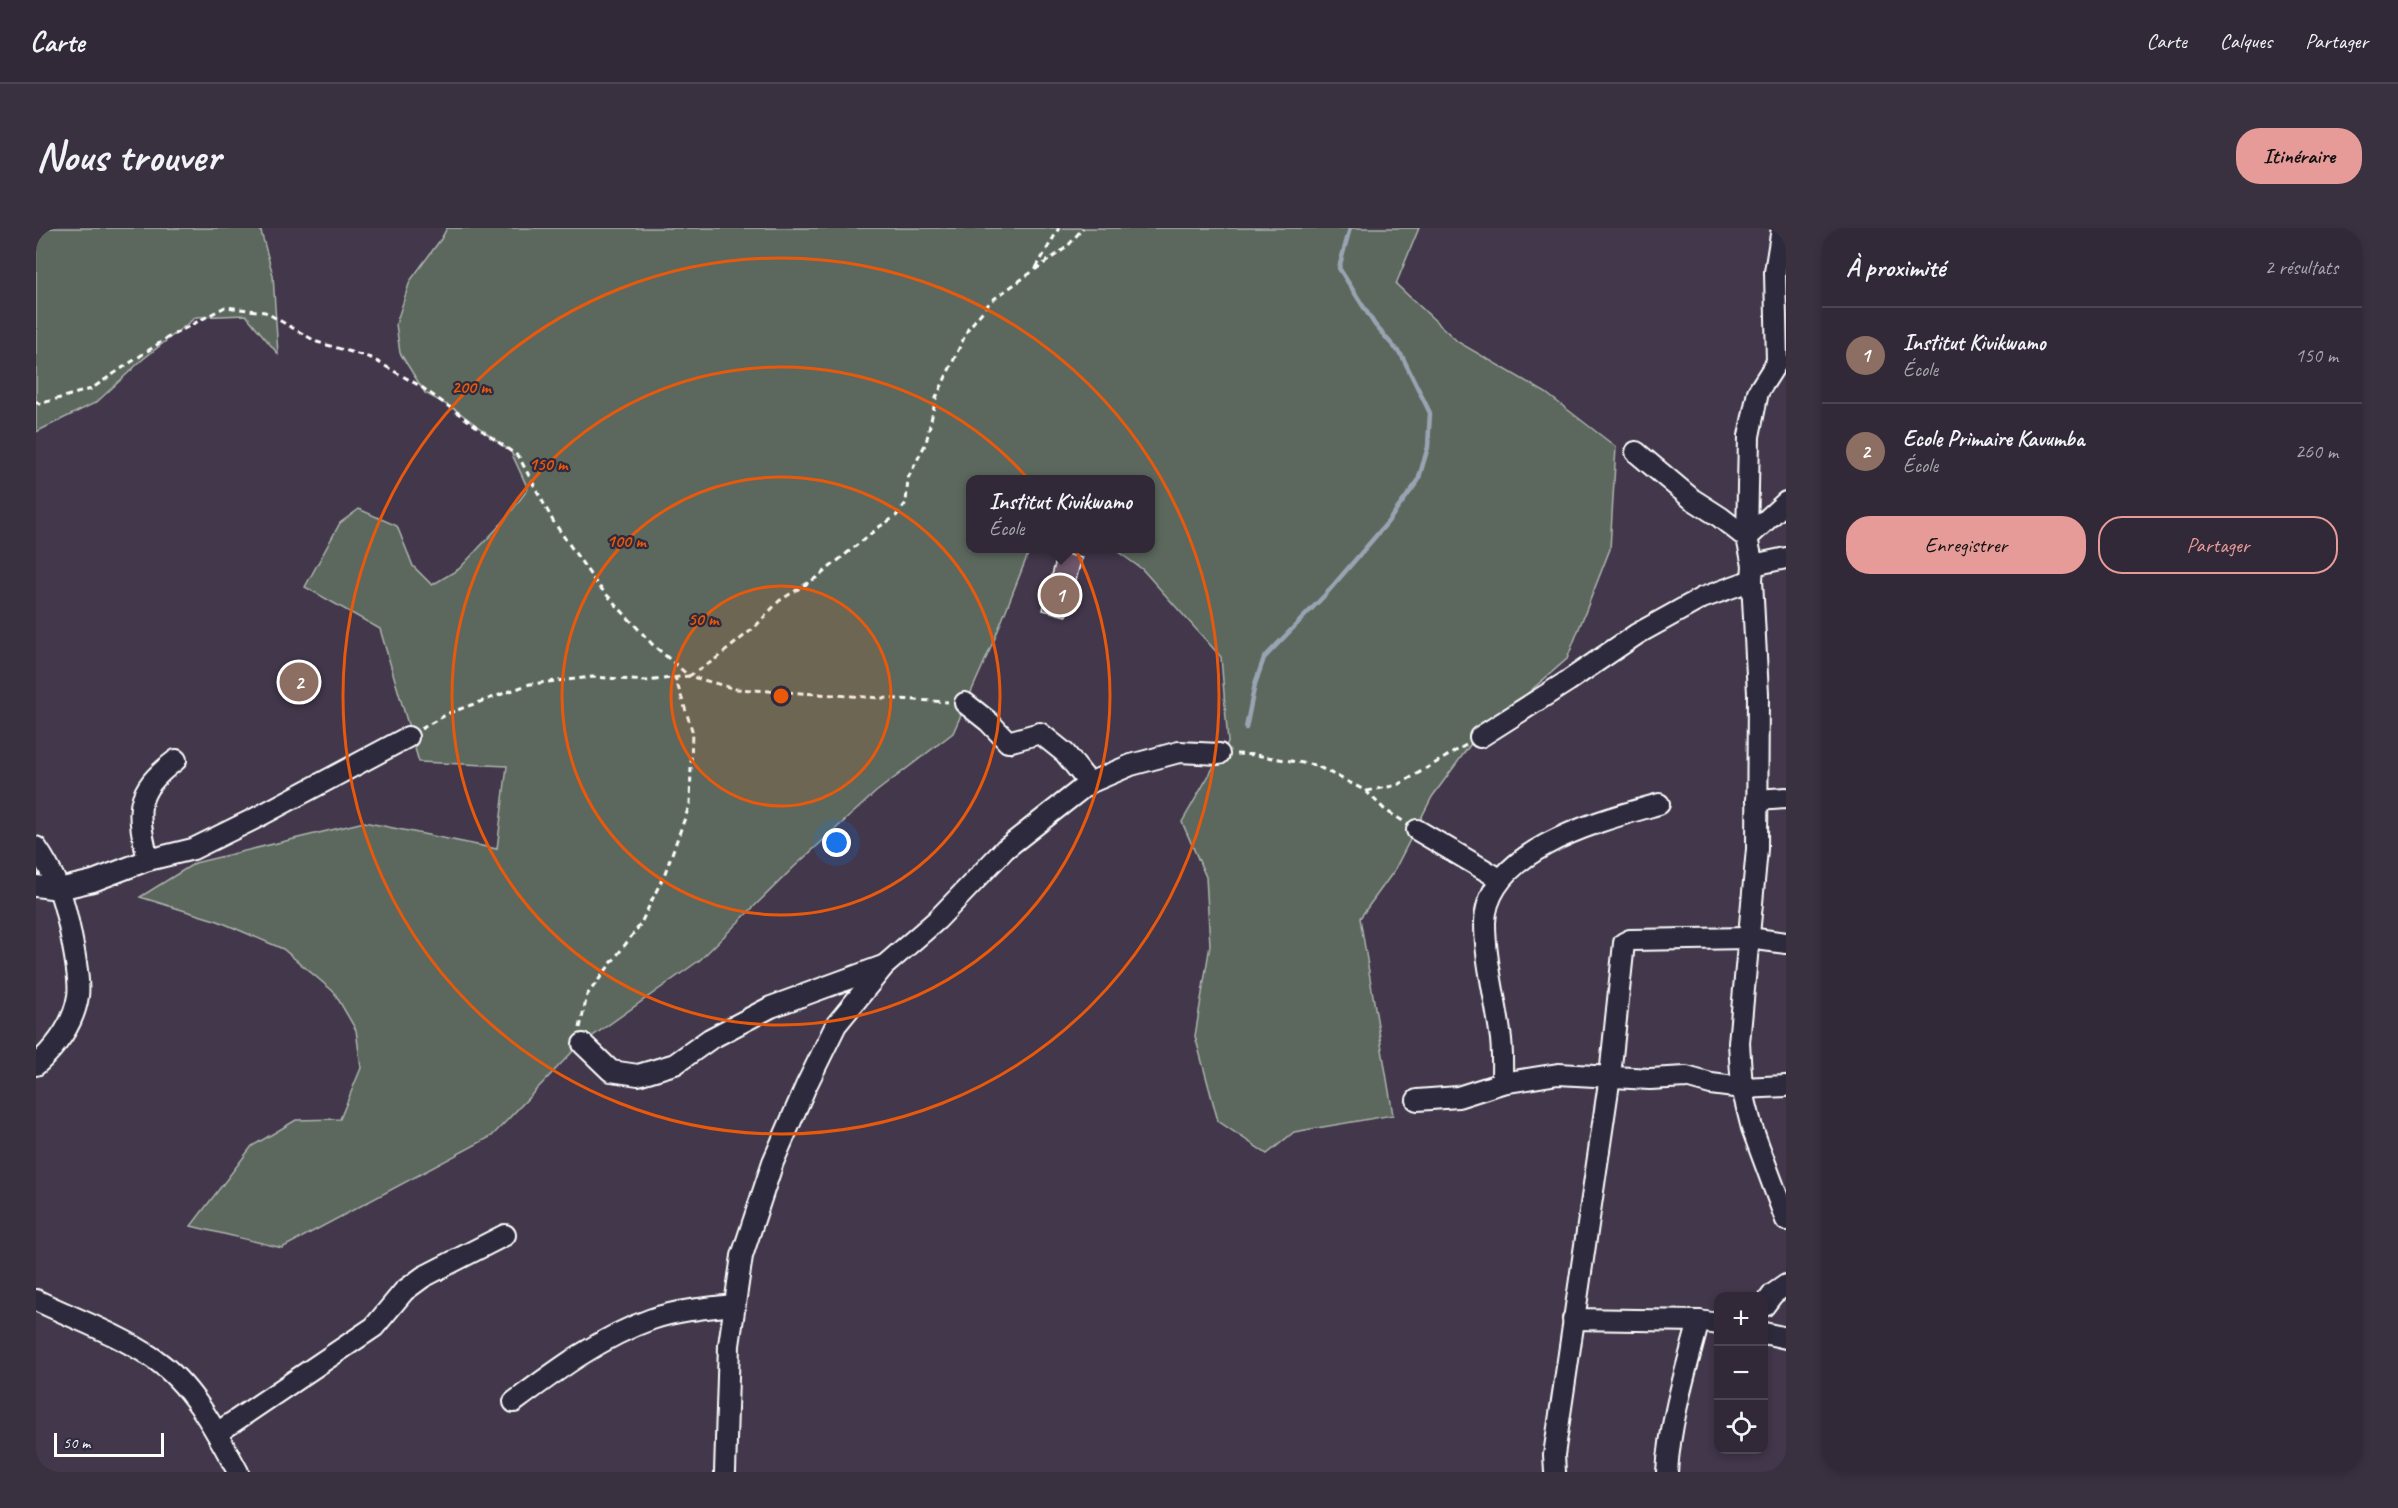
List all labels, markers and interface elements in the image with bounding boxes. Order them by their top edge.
text: Carte [30,24,85,59]
text: Carte [2146,28,2187,54]
text: Calques [2220,28,2272,54]
text: Partager [2305,28,2368,54]
button: Itinéraire [2236,128,2362,184]
text: Nous trouver [36,130,220,183]
text: À proximité [1846,251,1945,284]
text: 2 résultats [2265,255,2338,280]
text: Institut Kivikwamo [1903,329,2045,357]
text: 1 [1861,343,1870,368]
text: 150 m [2295,343,2338,368]
text: École [1903,357,1938,382]
text: 200 m [452,376,492,398]
text: Ecole Primaire Kavumba [1903,425,2084,453]
text: 2 [1861,439,1870,464]
text: 260 m [2295,439,2338,464]
text: 150 m [529,453,569,475]
text: École [1903,453,1938,478]
popup [966,475,1155,553]
text: Institut Kivikwamo [989,488,1132,516]
text: École [989,516,1024,541]
button: Enregistrer [1846,516,2086,574]
button: Partager [2098,516,2338,574]
text: 100 m [607,530,647,552]
pin: 1 [1040,572,1080,617]
text: 50 m [688,608,720,630]
pin: 2 [280,660,318,704]
centre of rings [771,686,791,706]
your location [822,828,851,857]
map controls [1714,1292,1768,1454]
button: + [1714,1292,1768,1346]
button: − [1714,1346,1768,1400]
button: locate [1714,1400,1768,1454]
scale bar [54,1430,164,1458]
text: 50 m [63,1433,90,1453]

